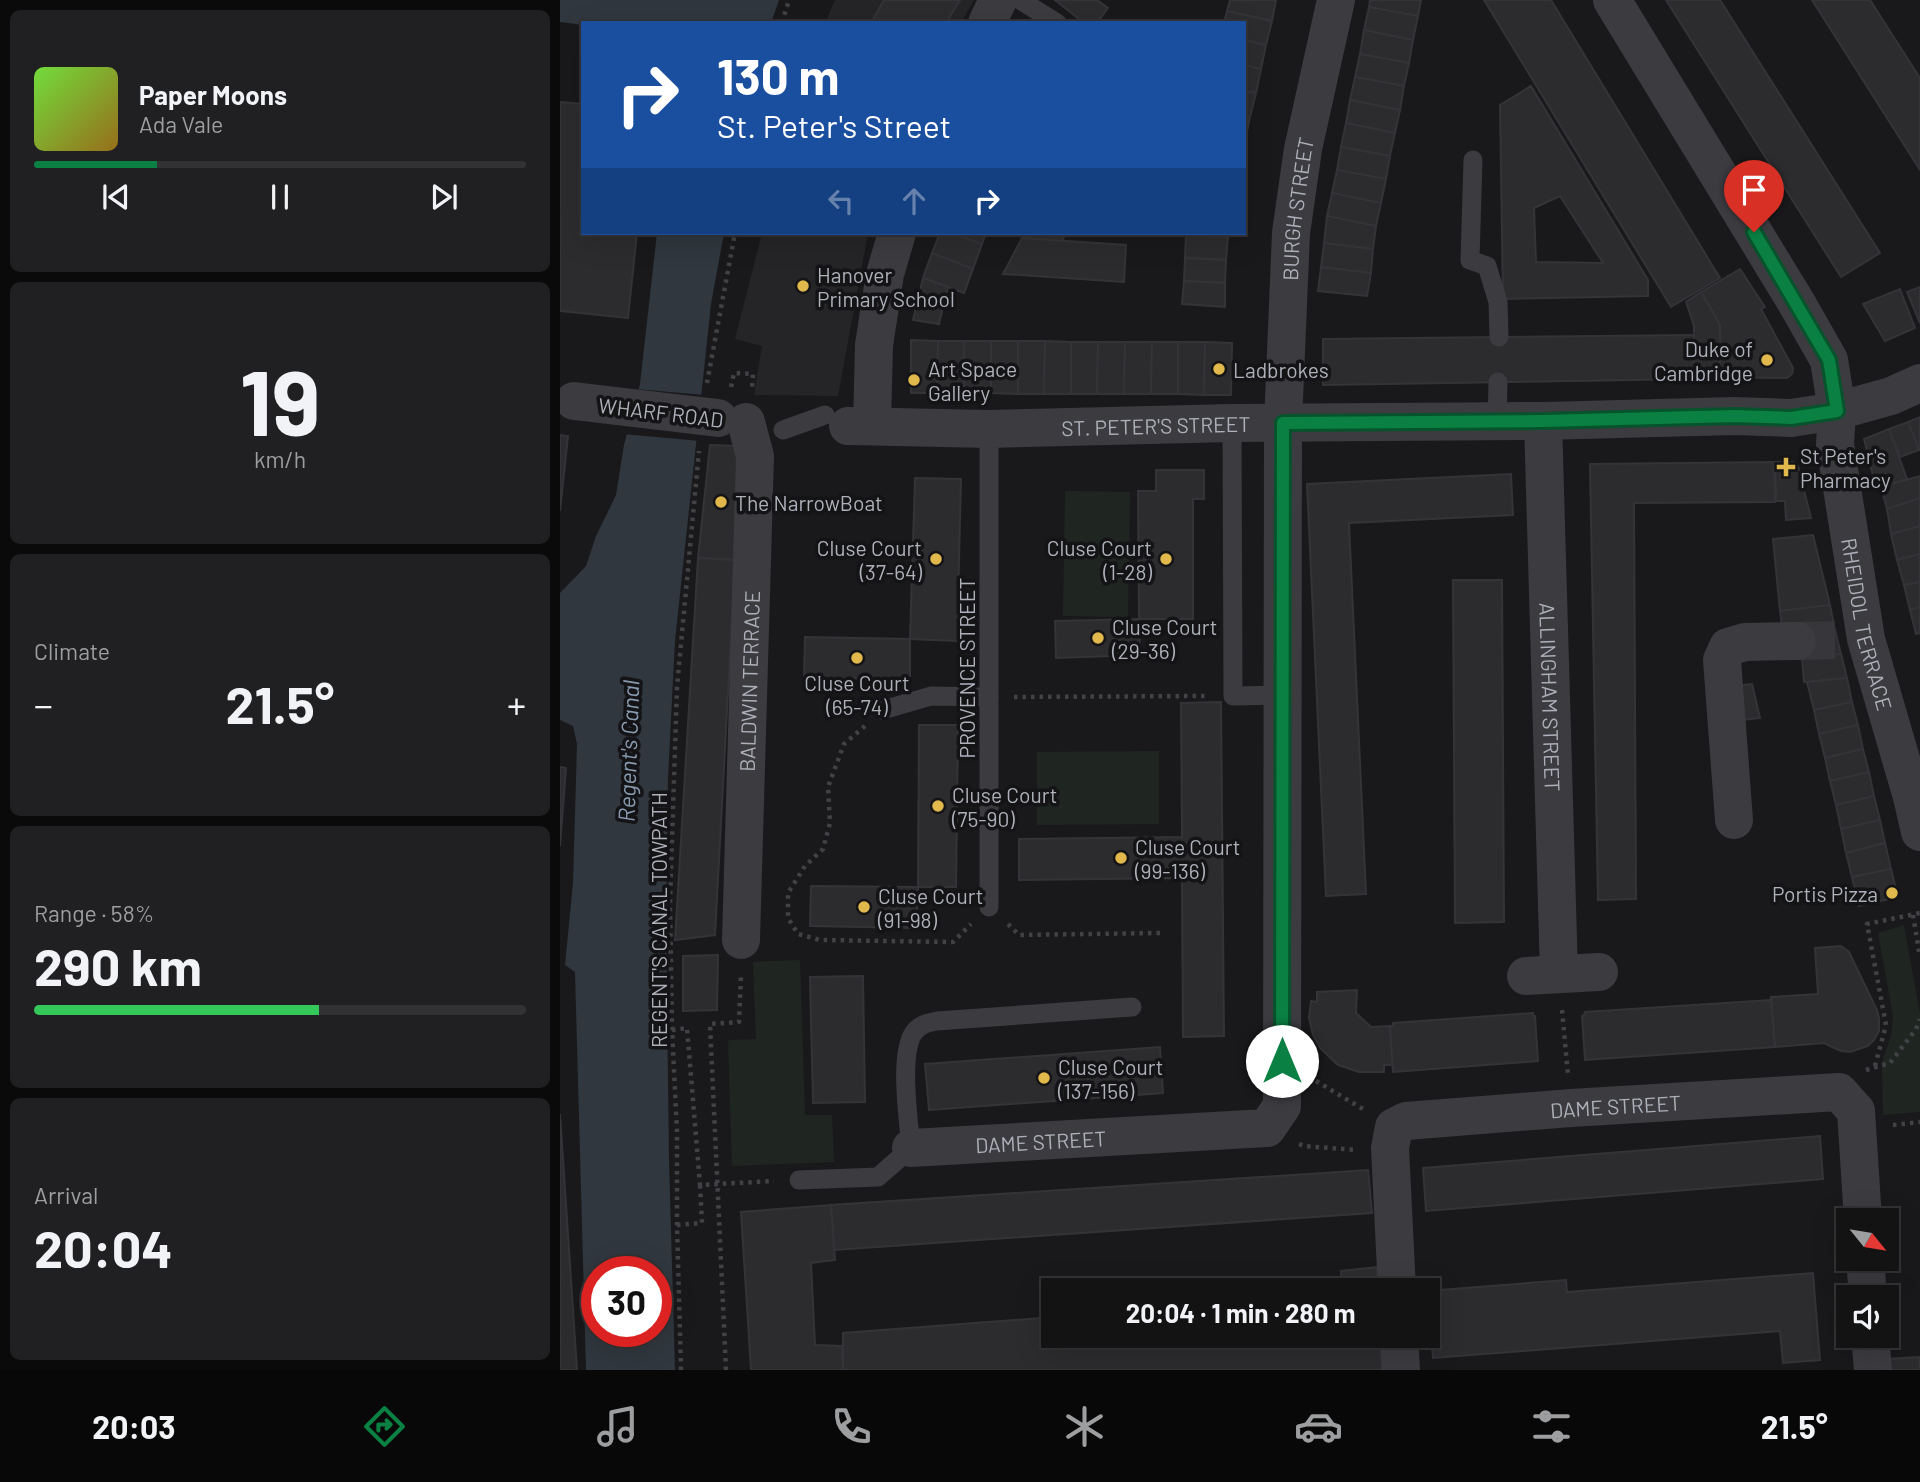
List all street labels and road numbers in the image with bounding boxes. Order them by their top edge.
street label: BURGH STREET [1277,135,1318,281]
street label: WHARF ROAD [597,392,725,432]
street label: ST. PETER'S STREET [1061,410,1251,440]
street label: RHEIDOL TERRACE [1838,536,1899,713]
street label: PROVENCE STREET [954,578,979,758]
street label: BALDWIN TERRACE [733,590,764,772]
street label: ALLINGHAM STREET [1536,602,1566,792]
street label: REGENT'S CANAL TOWPATH [646,792,671,1048]
street label: DAME STREET [1549,1089,1682,1122]
street label: DAME STREET [975,1125,1107,1157]

